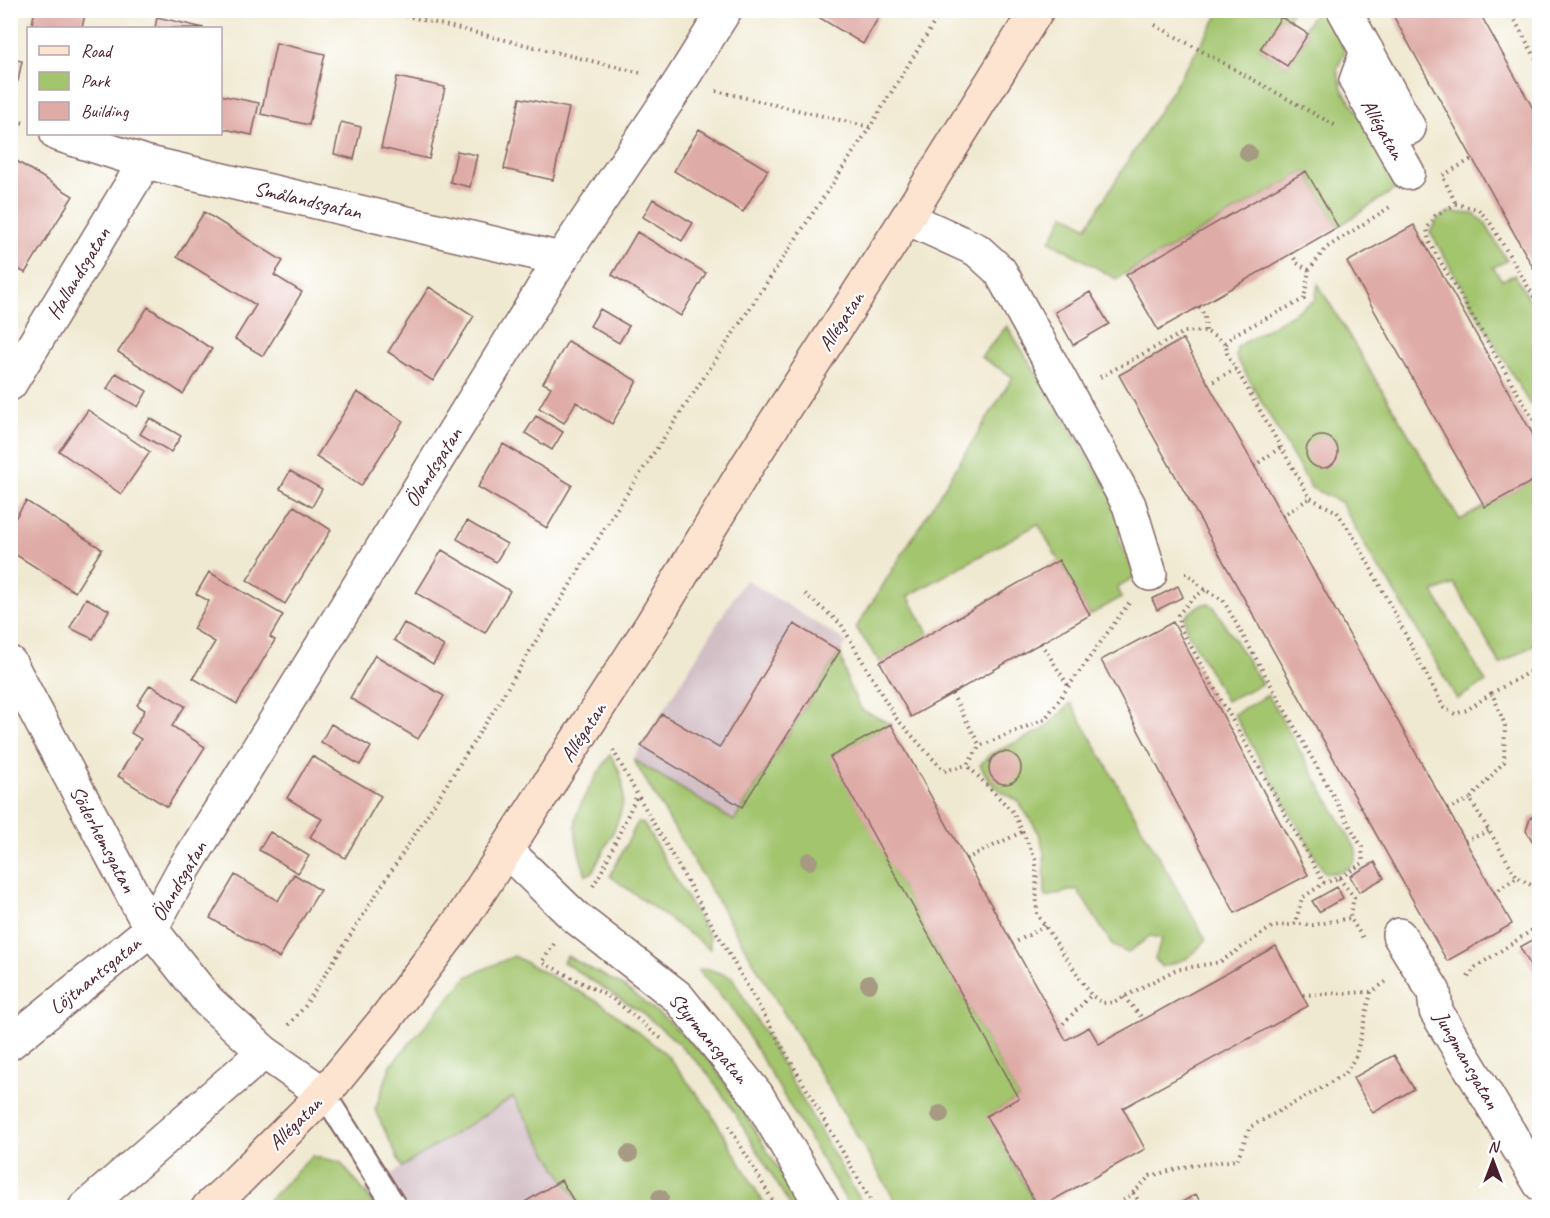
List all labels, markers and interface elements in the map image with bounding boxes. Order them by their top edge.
legend [27,27,222,135]
text: Road [81,40,114,62]
text: Park [81,70,111,92]
street label: Allégatan [1355,94,1412,165]
text: Building [81,100,130,122]
street label: Smålandsgatan [252,175,365,225]
street label: Hallandsgatan [40,222,116,324]
street label: Allégatan [812,285,871,356]
street label: Ölandsgatan [398,422,468,512]
street label: Allégatan [554,696,613,767]
street label: Söderhemsgatan [64,781,142,897]
street label: Ölandsgatan [146,836,213,926]
street label: Löjtnantsgatan [44,929,147,1020]
street label: Styrmansgatan [663,987,756,1090]
street label: Jungmansgatan [1428,1005,1506,1114]
street label: Allégatan [263,1089,329,1155]
north arrow [1463,1131,1523,1191]
text: N [1488,1137,1501,1157]

